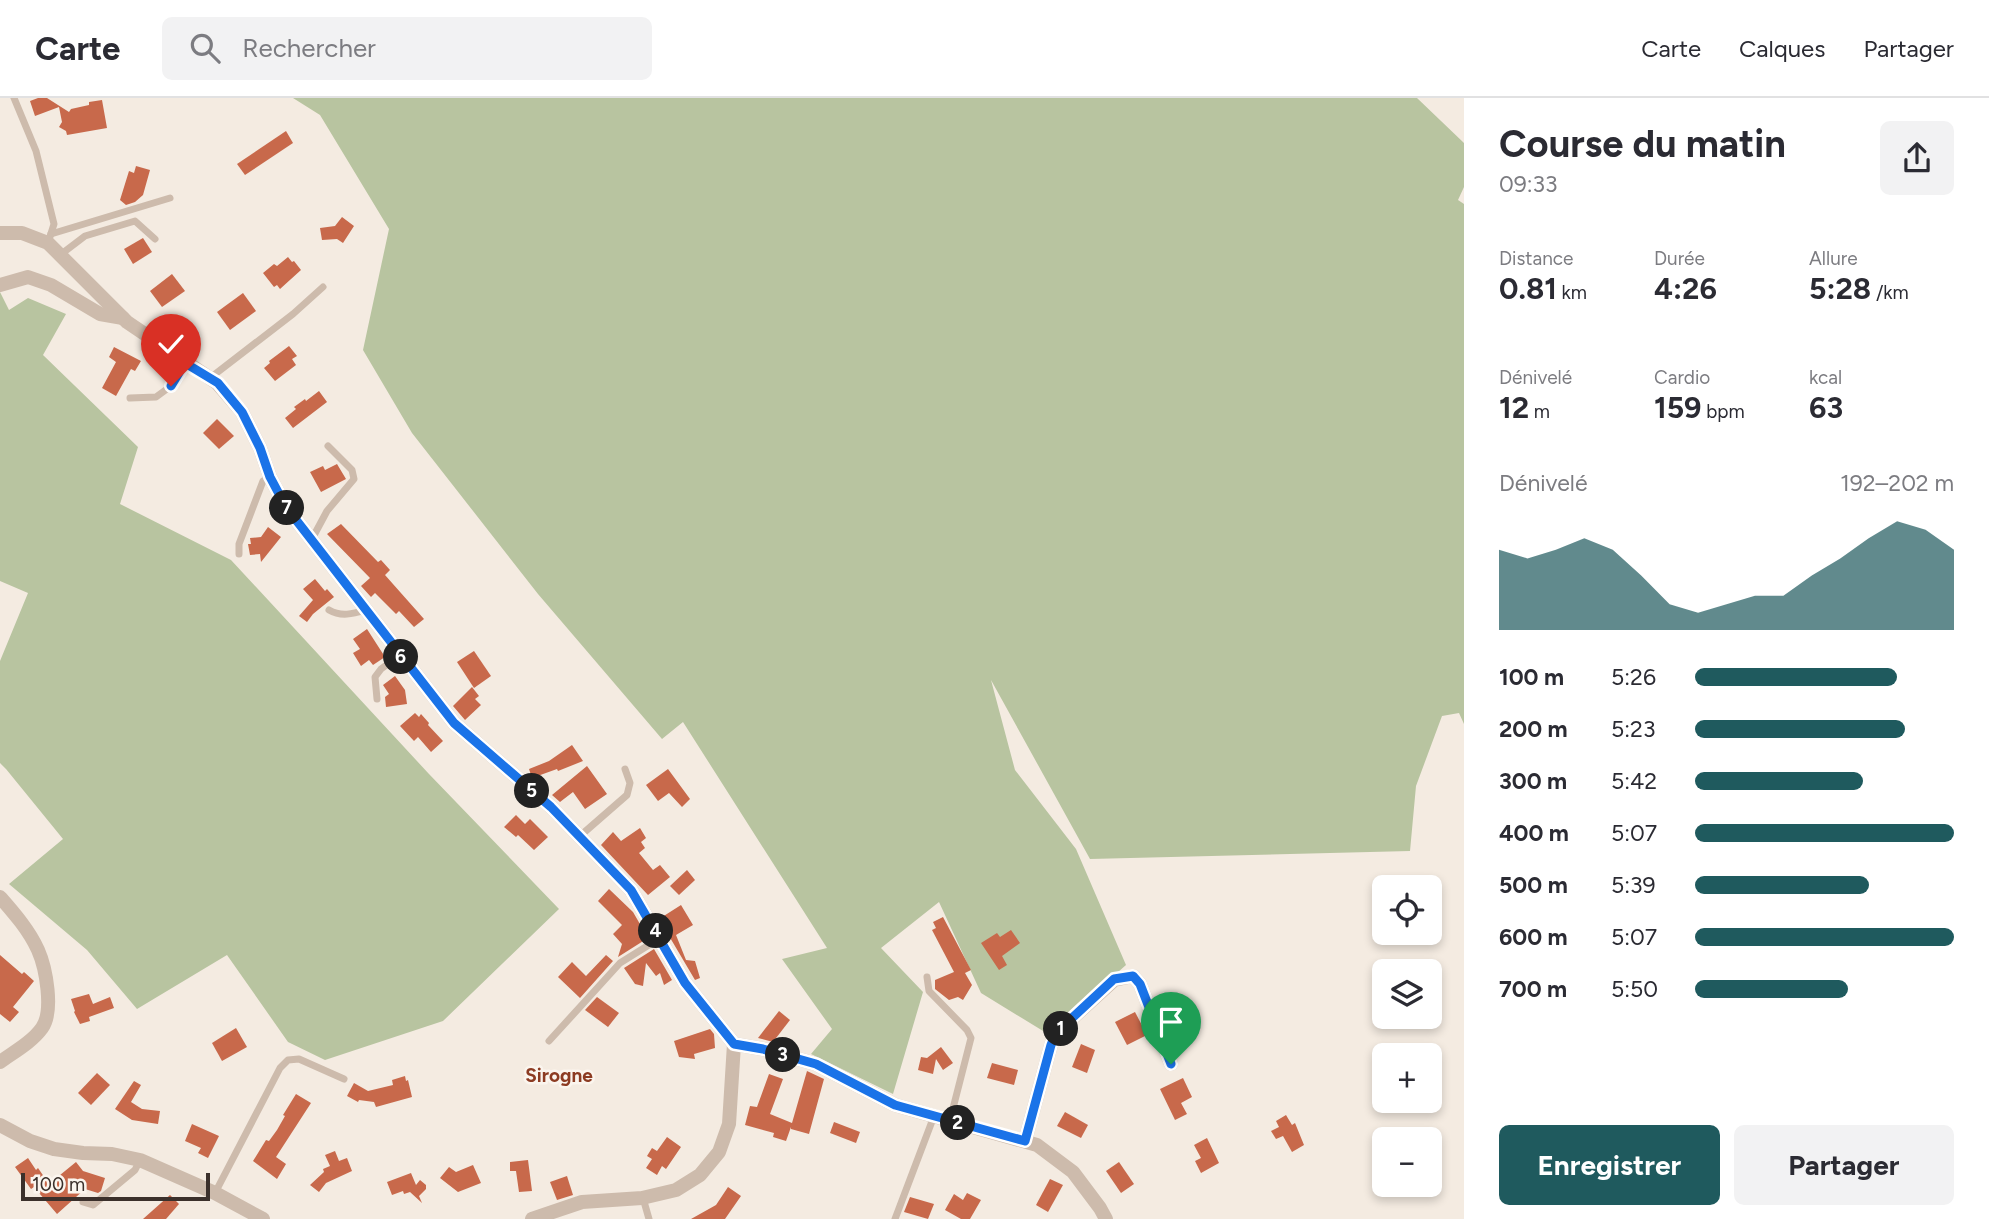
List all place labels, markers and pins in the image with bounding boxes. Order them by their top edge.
pin [141,314,201,386]
pin: 7 [270,490,304,526]
pin: 6 [384,640,418,674]
pin: 5 [514,774,550,808]
pin: 4 [638,914,674,948]
pin [1141,992,1201,1064]
pin: 1 [1044,1012,1078,1046]
pin: 3 [766,1038,800,1072]
pin: 2 [940,1105,976,1140]

